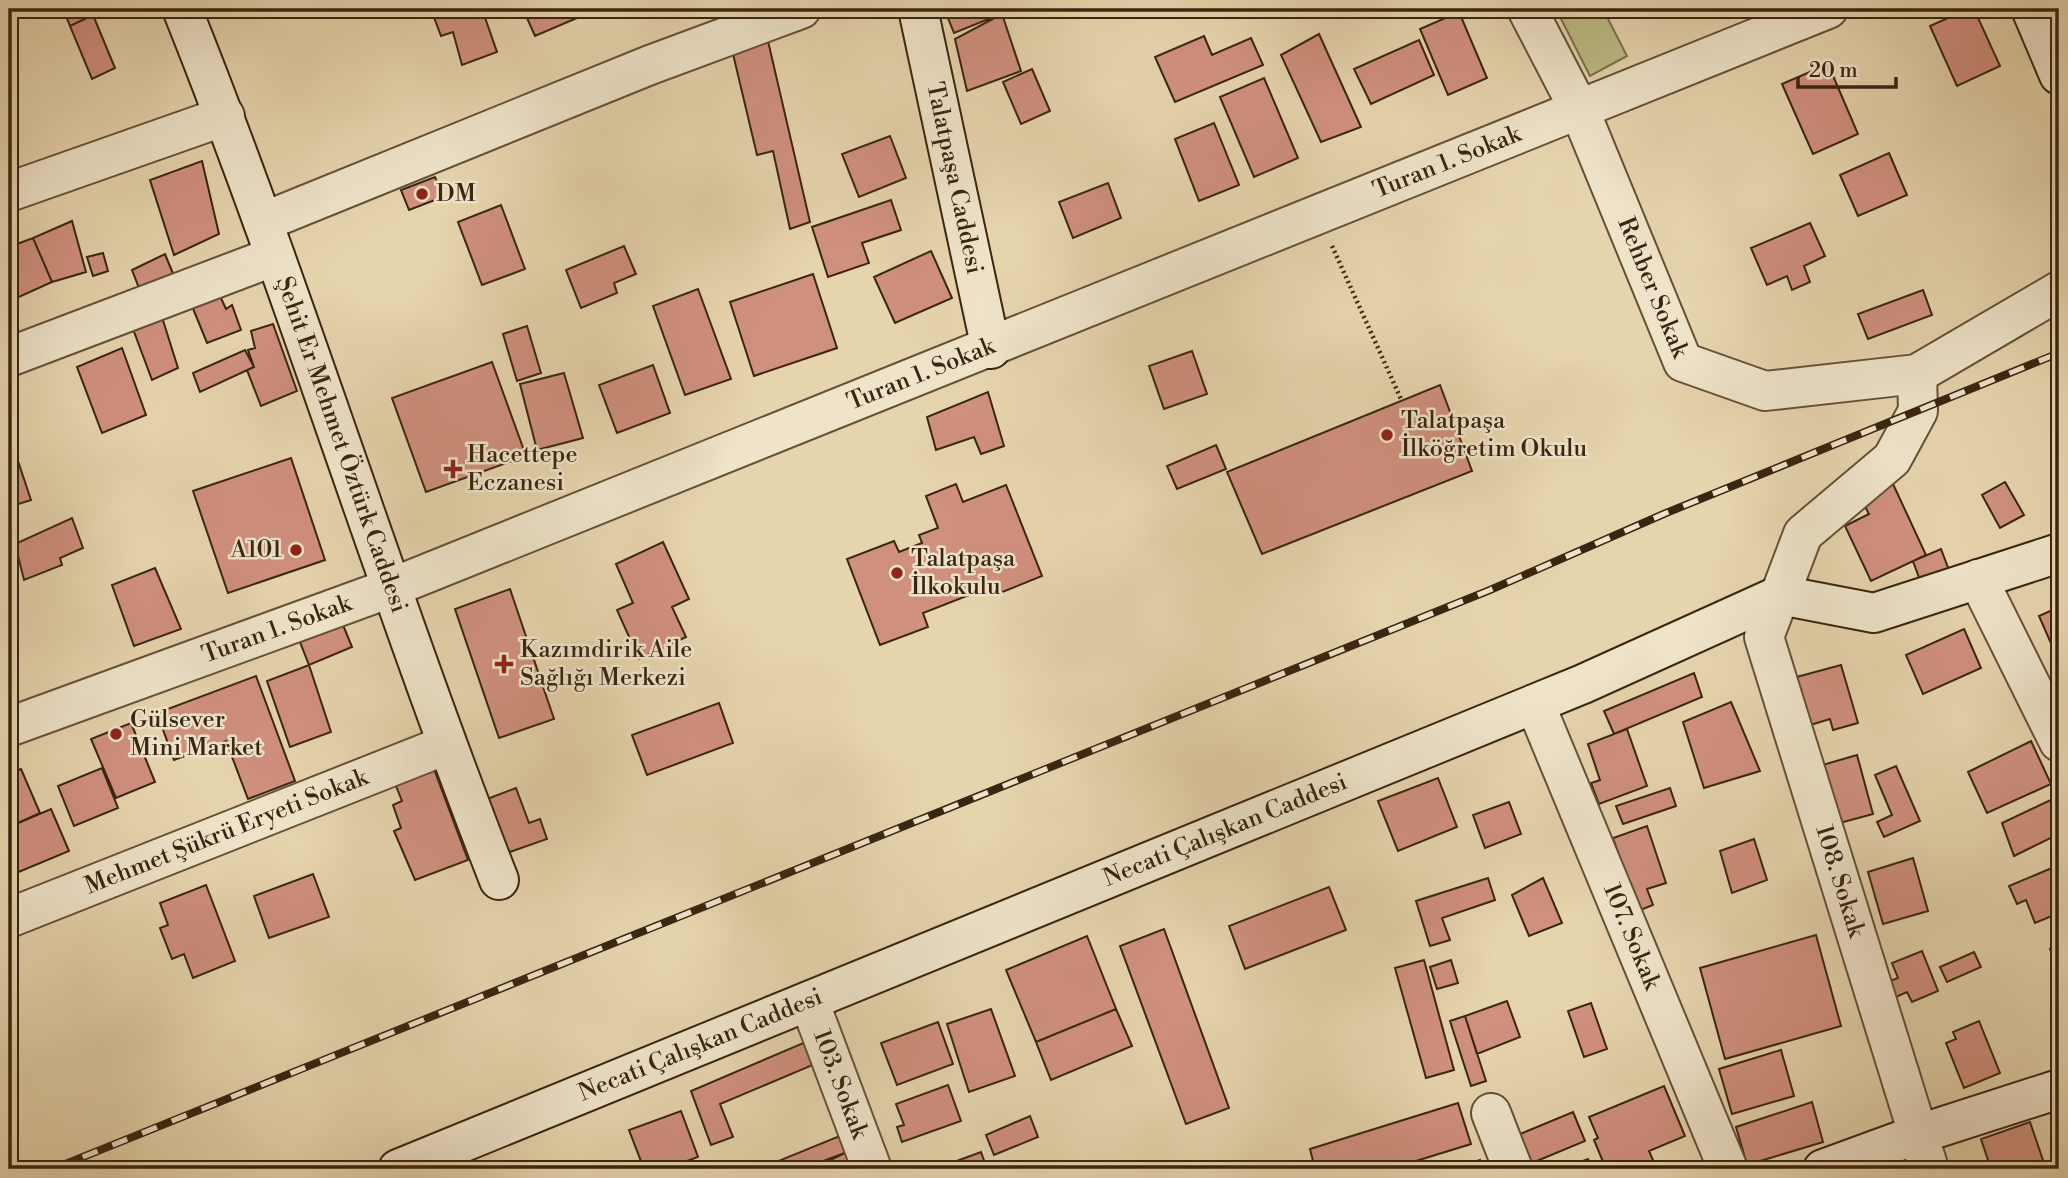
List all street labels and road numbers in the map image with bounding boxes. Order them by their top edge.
street label: Talatpaşa Caddesi [919,79,990,277]
street label: Turan 1. Sokak [1369,119,1527,206]
street label: Rehber Sokak [1610,213,1695,364]
street label: Şehit Er Mehmet Öztürk Caddesi [269,273,414,617]
street label: Turan 1. Sokak [843,331,1001,417]
street label: Turan 1. Sokak [198,588,357,670]
street label: Mehmet Şükrü Eryeti Sokak [81,762,374,901]
street label: Necati Çalışkan Caddesi [1099,767,1352,894]
street label: 108. Sokak [1808,822,1872,943]
street label: 107. Sokak [1596,879,1668,996]
street label: Necati Çalışkan Caddesi [574,982,827,1108]
street label: 103. Sokak [806,1026,875,1145]

